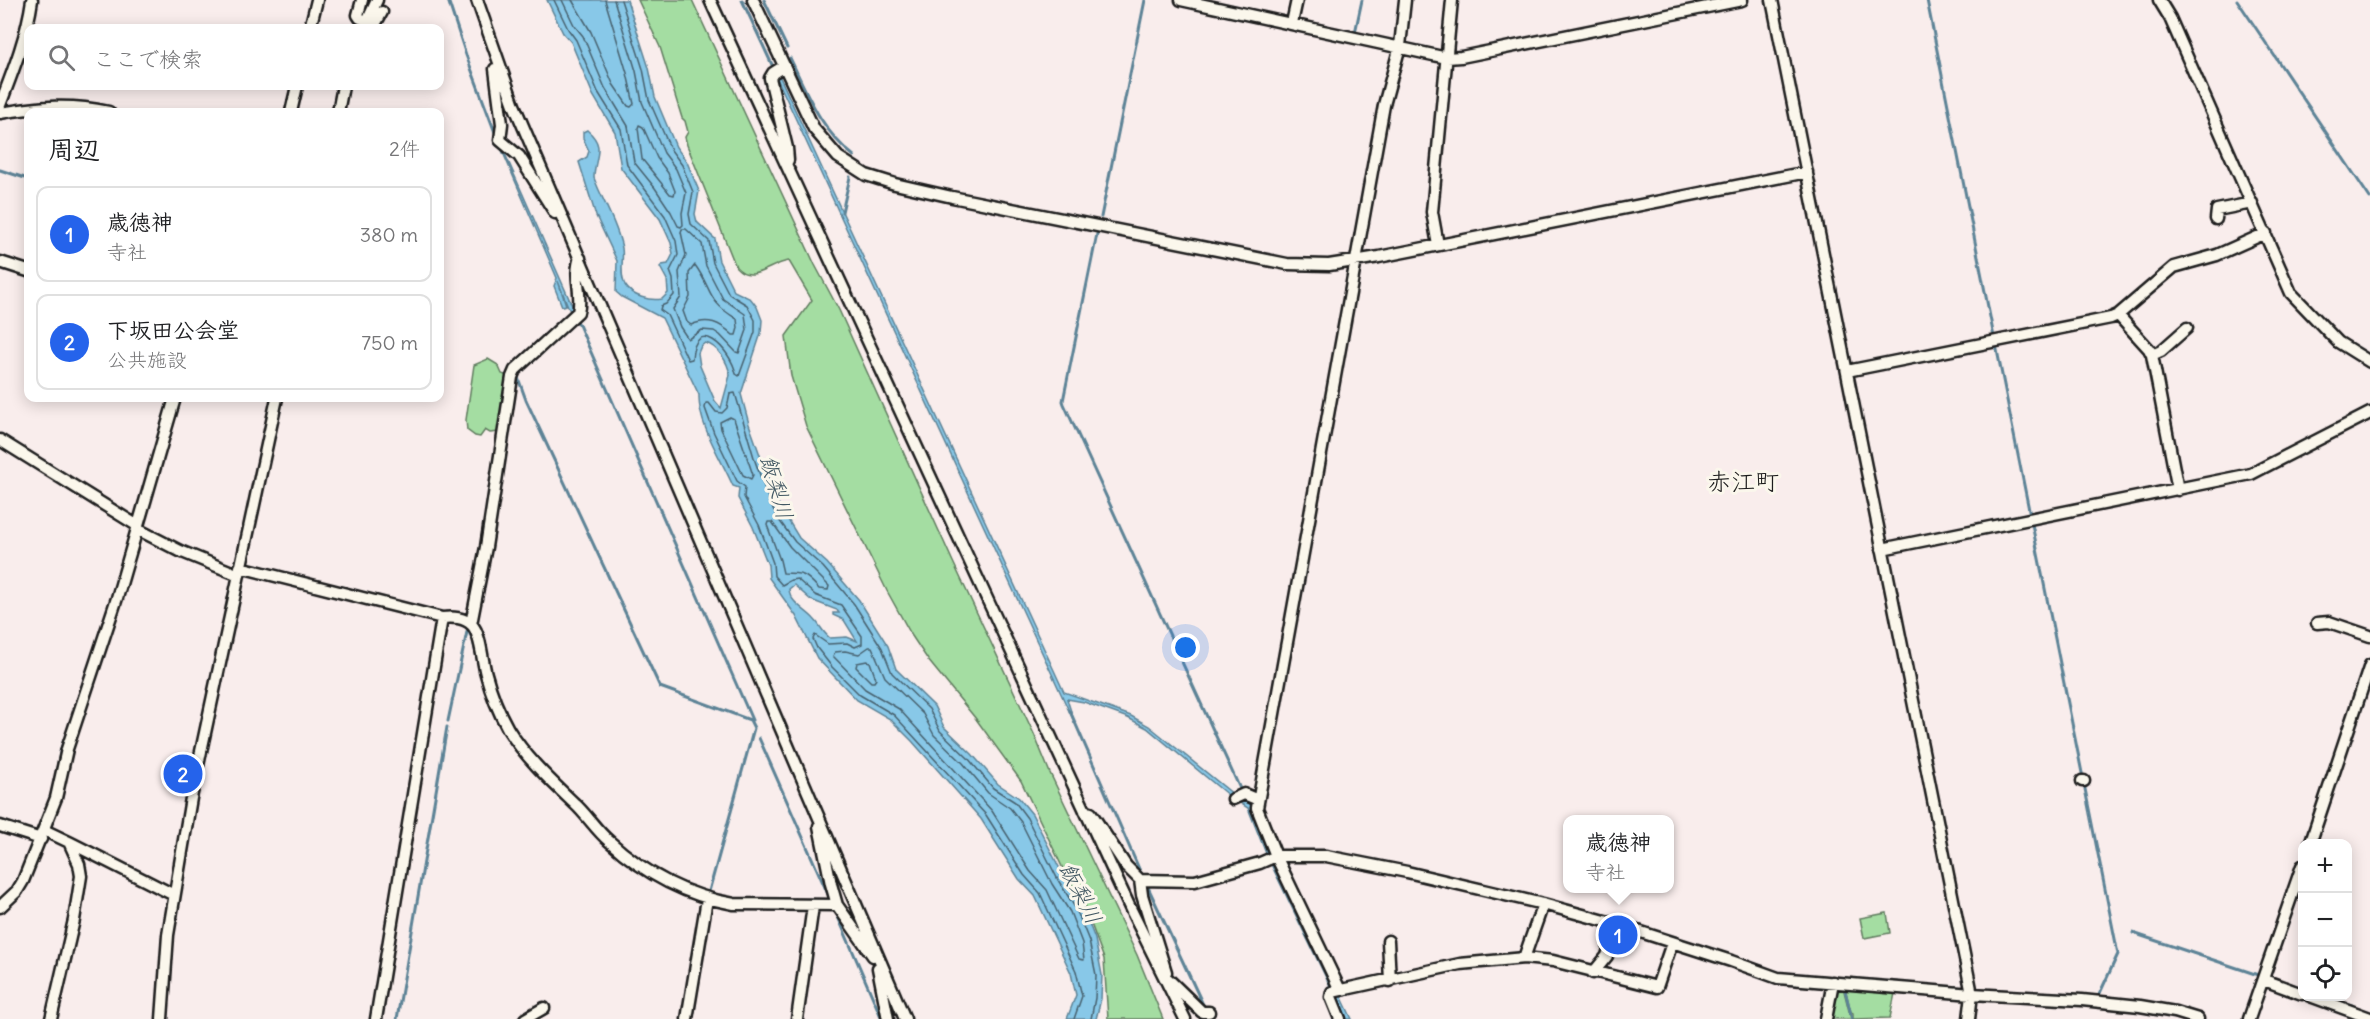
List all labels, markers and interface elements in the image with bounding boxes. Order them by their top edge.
search box [24,24,444,90]
icon: search [45,41,78,74]
text: ここで検索 [93,45,203,73]
text: 周辺 [48,133,100,166]
text: 2件 [389,136,420,161]
text: 歳徳神 [107,208,173,236]
text: 1 [66,222,73,247]
text: 380 m [360,222,418,247]
text: 寺社 [107,239,147,264]
text: 下坂田公会堂 [107,316,239,344]
text: 2 [64,330,75,355]
text: 750 m [361,330,418,355]
text: 公共施設 [107,347,187,372]
water label: 飯梨川 [754,451,800,523]
district label: 赤江町 [1707,466,1779,496]
your location [1171,633,1200,662]
pin: 2 [164,752,202,796]
popup [1563,815,1674,893]
text: 歳徳神 [1585,828,1652,856]
map controls [2298,839,2352,1001]
button: + [2298,839,2352,893]
water label: 飯梨川 [1054,857,1108,929]
text: 寺社 [1585,859,1625,884]
button: − [2298,893,2352,947]
pin: 1 [1598,912,1638,958]
button: locate [2298,947,2352,1001]

